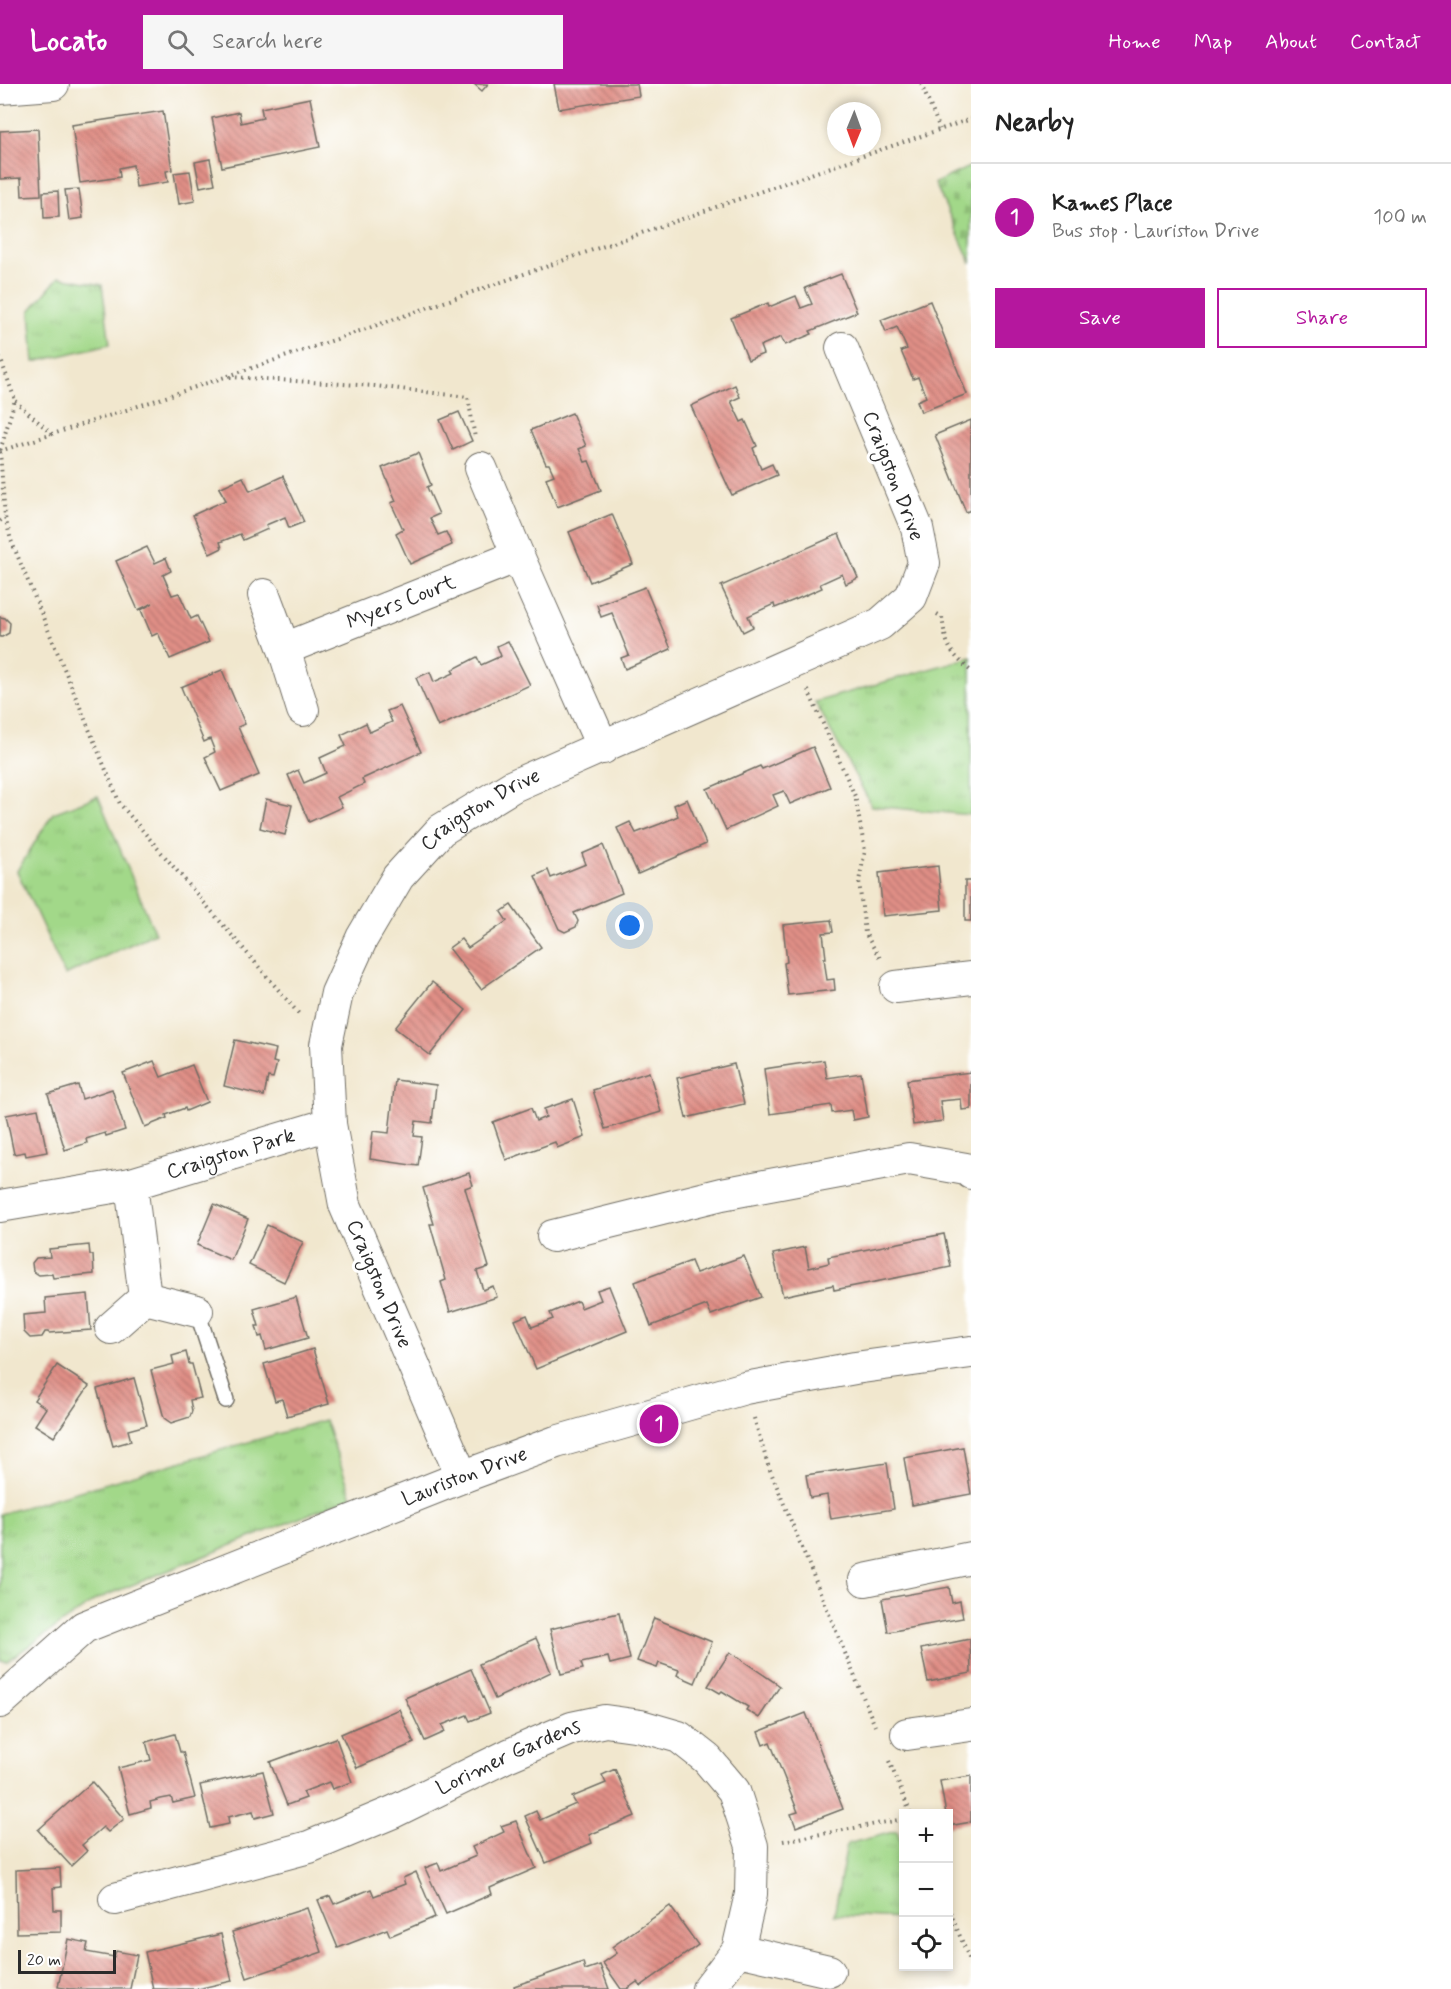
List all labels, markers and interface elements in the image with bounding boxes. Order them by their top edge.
search box [143,15,563,69]
text: Locato [30,24,107,61]
icon: search [164,26,197,59]
text: Search here [212,28,323,56]
text: Home [1109,28,1161,56]
text: Map [1194,28,1232,56]
text: About [1265,28,1317,56]
text: Contact [1350,28,1421,56]
north arrow [827,102,881,156]
text: Nearby [995,106,1074,140]
text: Kames Place [1052,190,1173,218]
text: 1 [1010,204,1019,231]
text: 100 m [1373,204,1427,231]
text: Bus stop · Lauriston Drive [1052,218,1259,245]
button: Save [995,288,1205,348]
button: Share [1217,288,1427,348]
street label: Craigston Drive [854,407,931,545]
street label: Myers Court [343,568,460,637]
street label: Craigston Drive [414,762,545,857]
your location [615,911,644,940]
street label: Craigston Park [163,1121,299,1186]
street label: Craigston Drive [338,1215,419,1353]
pin: 1 [640,1402,678,1446]
street label: Lauriston Drive [398,1440,531,1513]
street label: Lorimer Gardens [432,1713,583,1802]
map controls [899,1809,953,1971]
button: + [899,1809,953,1863]
button: − [899,1863,953,1917]
button: locate [899,1917,953,1971]
scale bar [18,1947,116,1974]
text: 20 m [27,1950,61,1971]

